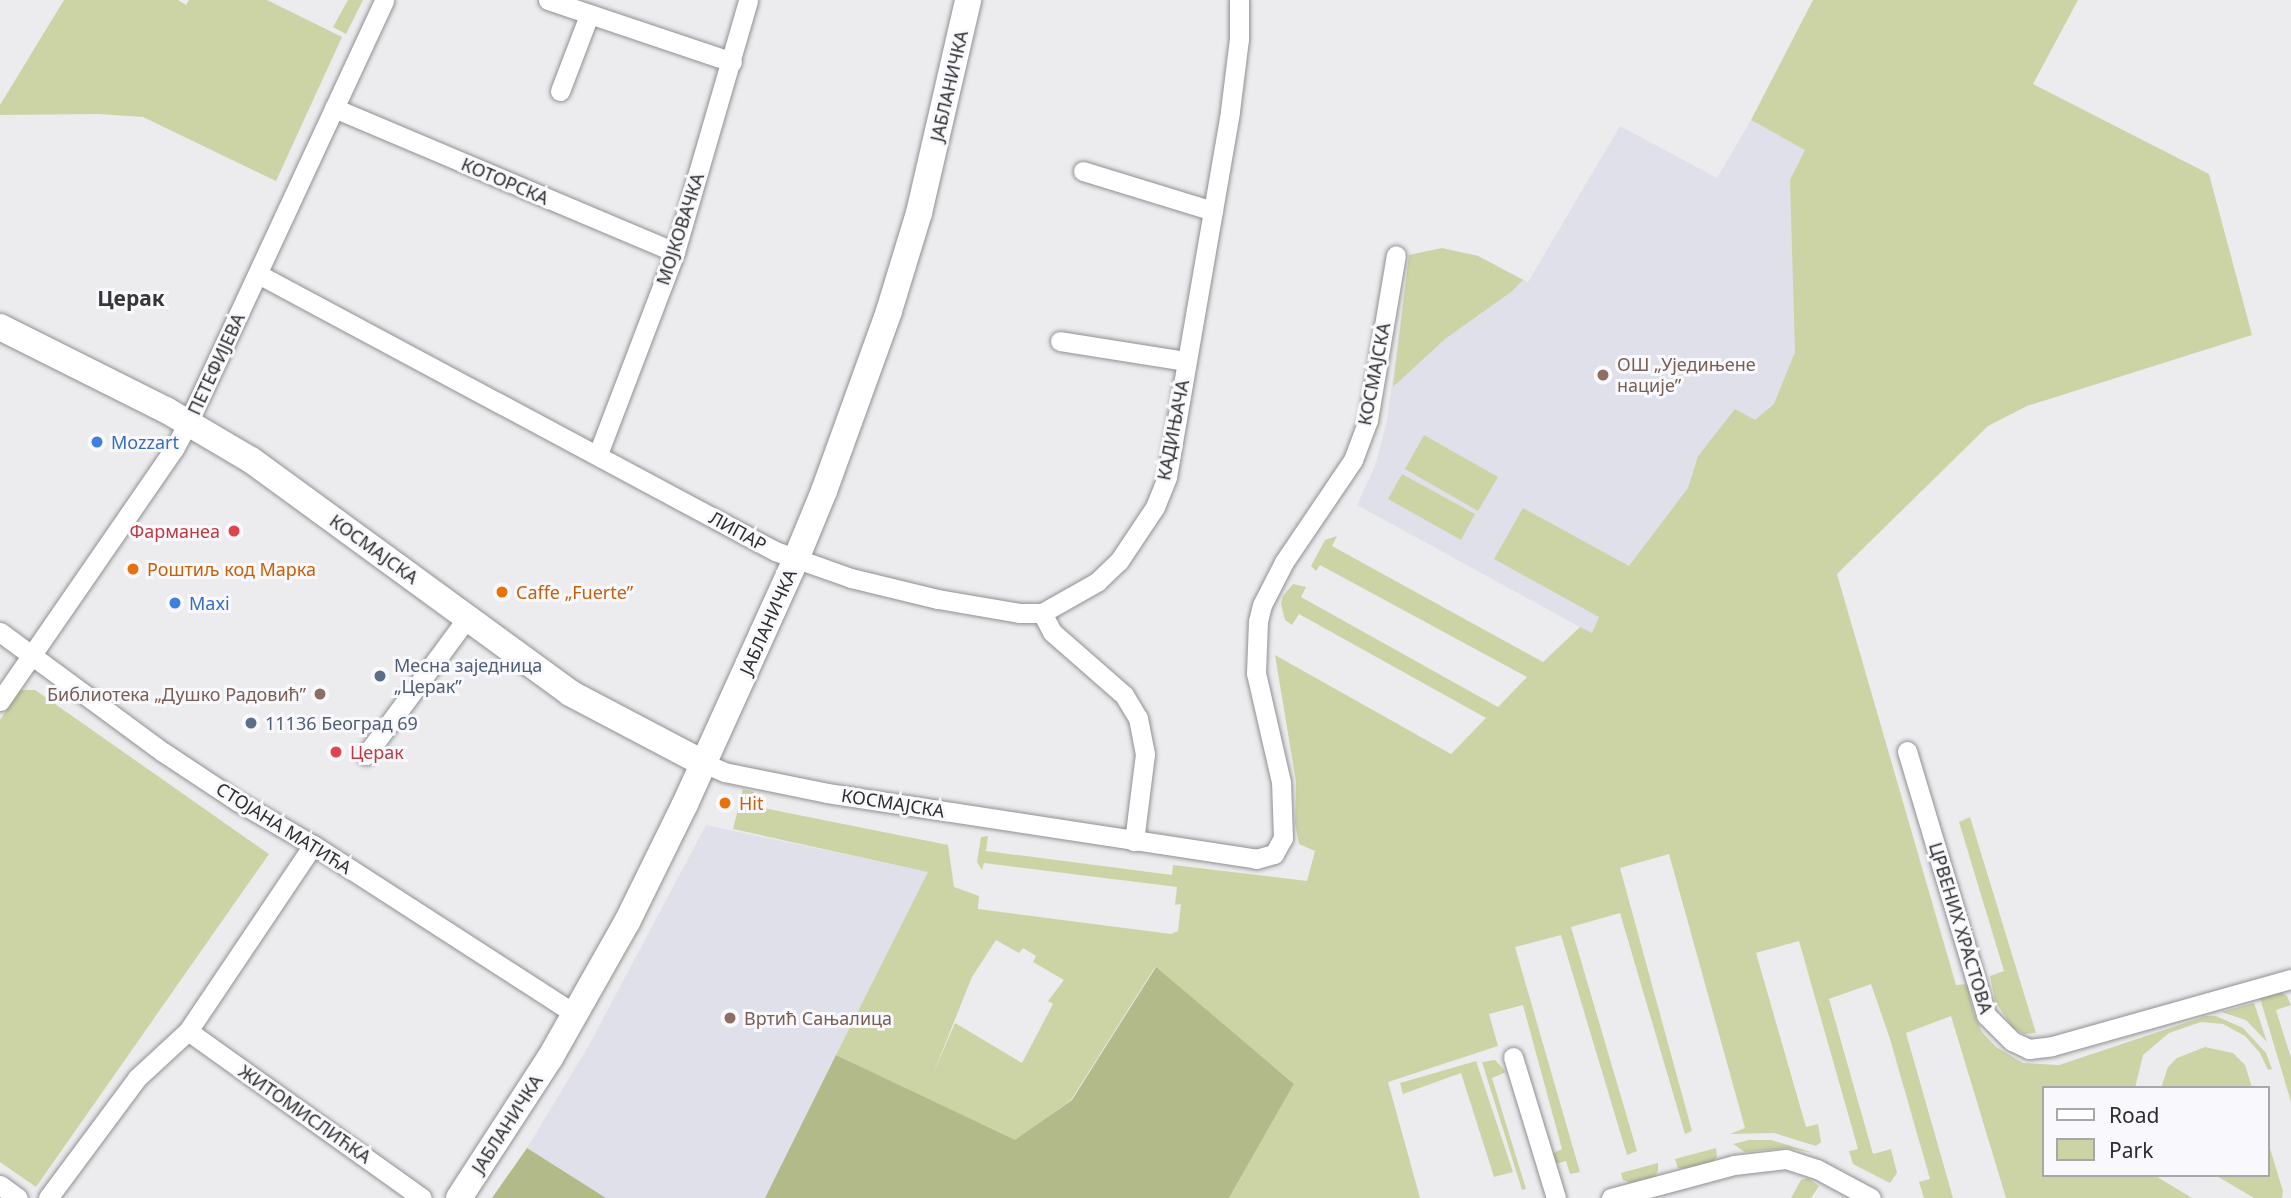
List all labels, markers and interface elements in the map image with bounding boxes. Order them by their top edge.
street label: ЈАБЛАНИЧКА [926,28,972,144]
street label: КОТОРСКА [458,153,552,209]
street label: МОЈКОВАЧКА [652,170,708,288]
district label: Церак [97,285,165,311]
street label: ПЕТЕФИЈЕВА [183,310,249,418]
street label: КОСМАЈСКА [1353,321,1395,427]
place label: ОШ „Уједињене нације” [1617,354,1756,396]
marker: ОШ „Уједињене нације” [1595,367,1611,383]
street label: КАДИЊАЧА [1153,378,1193,482]
place label: Mozzart [111,431,179,453]
marker: Mozzart [89,434,105,450]
street label: ЛИПАР [706,507,770,555]
street label: КОСМАЈСКА [326,510,422,588]
place label: Фарманеа [130,520,220,542]
marker: Фарманеа [226,523,242,539]
place label: Роштиљ код Марка [147,558,316,580]
marker: Роштиљ код Марка [125,561,141,577]
street label: ЈАБЛАНИЧКА [735,566,801,678]
place label: Caffe „Fuerte” [516,581,633,603]
marker: Caffe „Fuerte” [494,584,510,600]
place label: Maxi [189,592,230,614]
marker: Maxi [167,595,183,611]
place label: Месна заједница „Церак” [394,655,542,698]
marker: Месна заједница „Церак” [372,668,388,684]
place label: Библиотека „Душко Радовић” [47,683,306,705]
marker: Библиотека „Душко Радовић” [312,686,328,702]
place label: 11136 Београд 69 [265,712,418,734]
marker: 11136 Београд 69 [243,715,259,731]
place label: Церак [350,741,404,763]
marker: Церак [328,744,344,760]
street label: СТОЈАНА МАТИЋА [212,778,356,878]
street label: КОСМАЈСКА [840,784,946,822]
place label: Hit [739,792,763,814]
marker: Hit [717,795,733,811]
street label: ЦРВЕНИХ ХРАСТОВА [1925,840,1997,1016]
place label: Вртић Сањалица [744,1007,892,1029]
marker: Вртић Сањалица [722,1010,738,1026]
street label: ЖИТОМИСЛИЋКА [235,1060,375,1168]
street label: ЈАБЛАНИЧКА [467,1071,547,1177]
legend [2042,1086,2270,1177]
text: Road [2109,1101,2159,1129]
text: Park [2109,1136,2153,1164]

